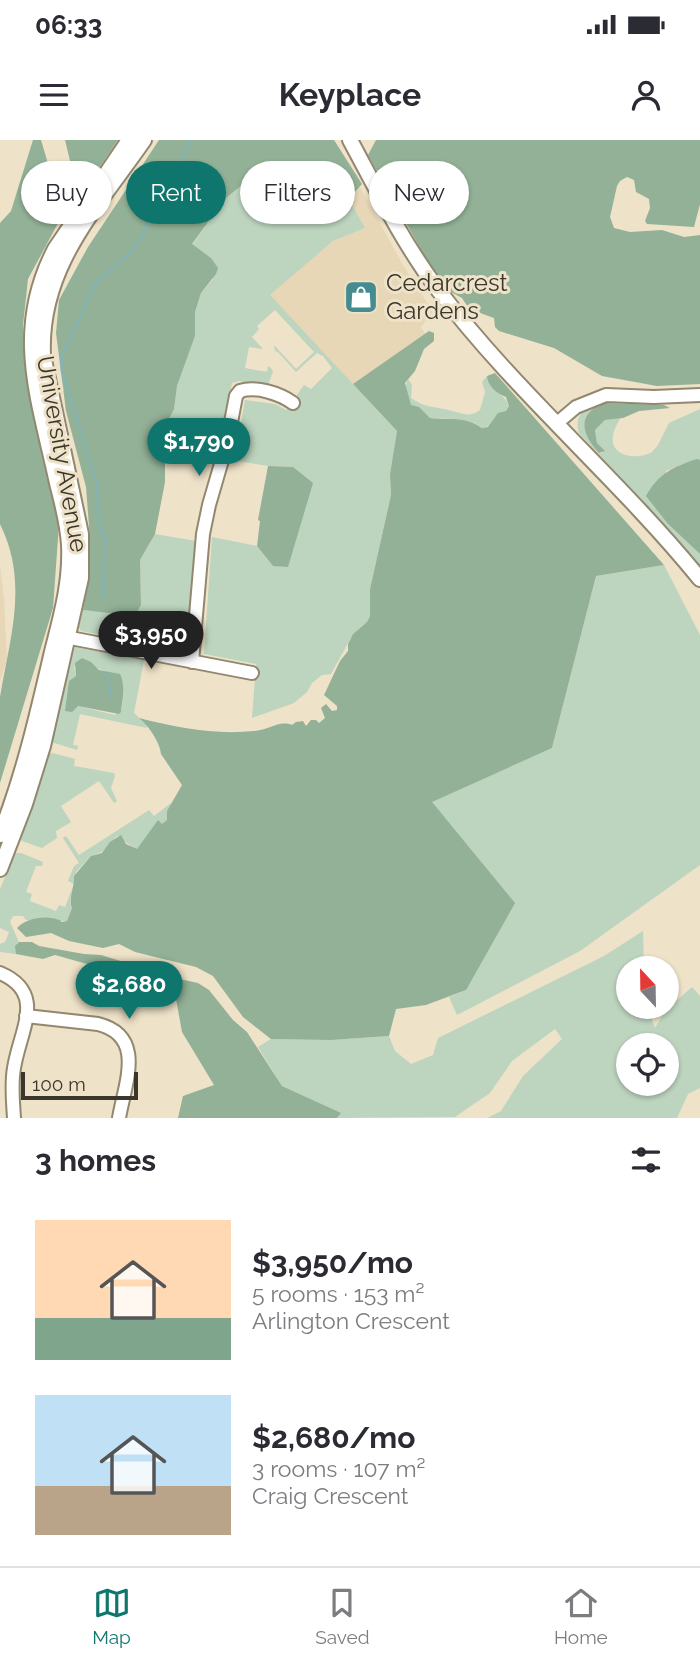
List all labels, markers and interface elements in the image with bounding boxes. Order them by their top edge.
text: 06:33 [35,10,102,40]
icon: menu [35,76,73,114]
text: Keyplace [279,76,421,113]
icon: person [627,76,665,114]
chip: Buy [21,161,112,224]
chip: Rent [126,161,226,224]
chip: Filters [240,161,355,224]
chip: New [369,161,469,224]
place label: Cedarcrest Gardens [386,268,508,325]
shop icon: Cedarcrest Gardens [342,278,380,316]
street label: University Avenue [31,353,94,554]
pin: $1,790 [142,418,256,478]
text: $1,790 [163,427,235,454]
pin: $3,950 [94,612,208,671]
text: $3,950 [114,620,188,647]
north arrow [616,956,679,1018]
map controls [616,956,679,1096]
pin: $2,680 [72,962,186,1021]
text: $2,680 [92,970,166,997]
button: locate [616,1033,679,1096]
scale bar [21,1069,138,1101]
text: 100 m [32,1073,86,1095]
icon: filters [627,1141,665,1179]
text: 3 homes [35,1143,156,1178]
text: $3,950/mo [252,1245,413,1280]
icon: home [91,1248,175,1332]
text: 5 rooms · 153 m² [252,1280,424,1307]
text: Arlington Crescent [252,1307,450,1334]
text: $2,680/mo [252,1420,415,1455]
icon: home [91,1423,175,1507]
text: 3 rooms · 107 m² [252,1455,426,1482]
text: Craig Crescent [252,1482,409,1509]
tab: Map [92,1584,131,1648]
tab: Saved [315,1584,370,1648]
tab: Home [554,1584,608,1648]

